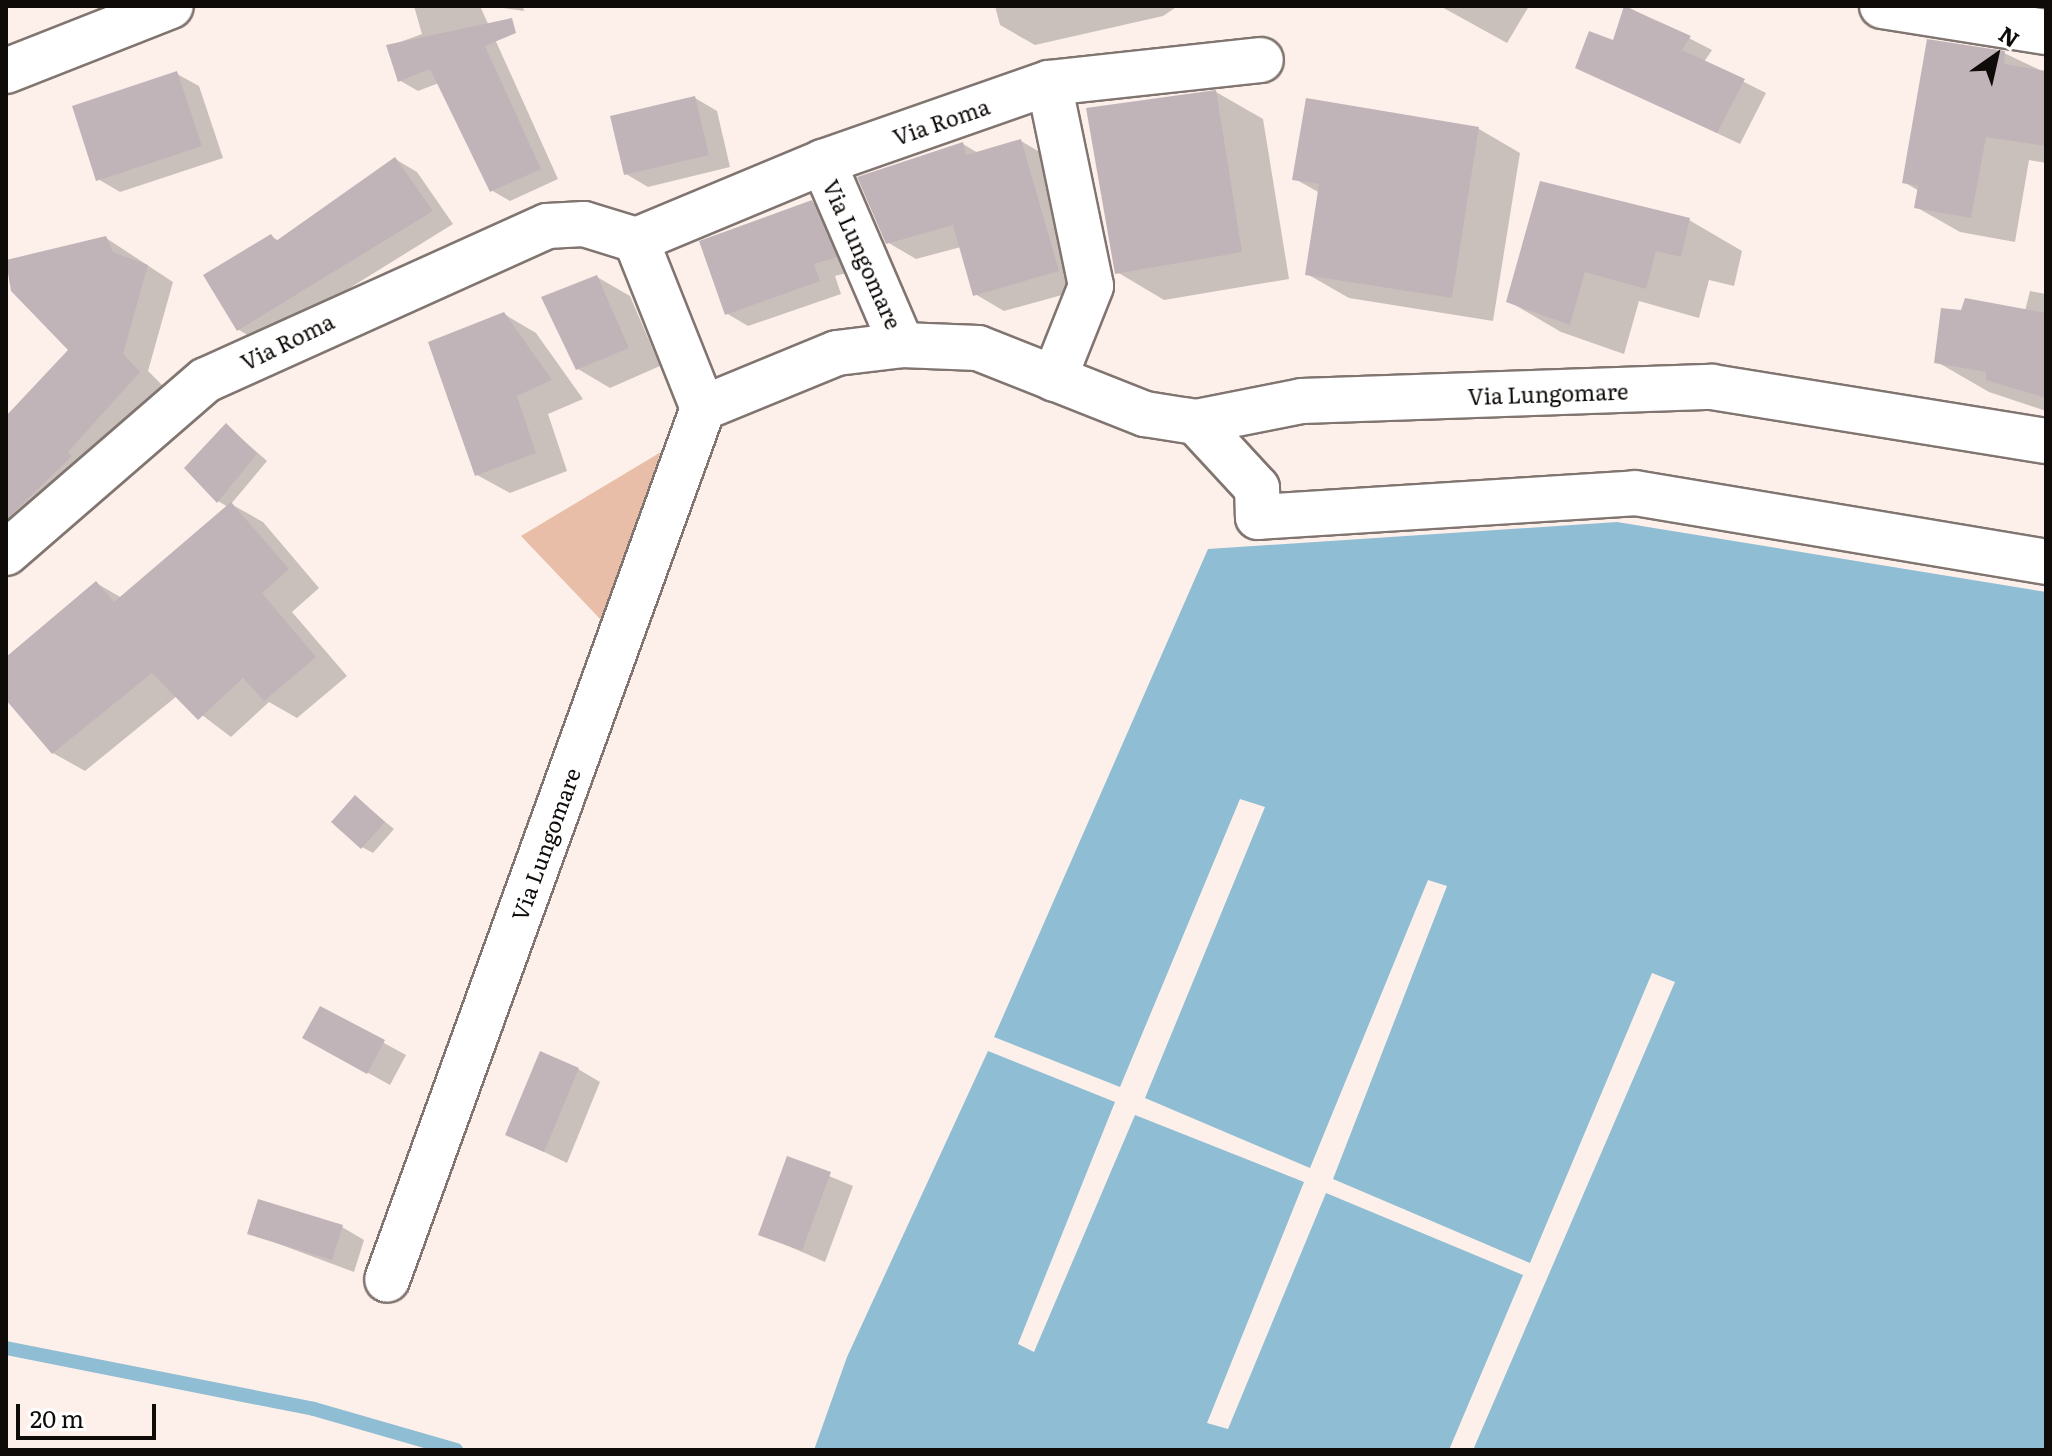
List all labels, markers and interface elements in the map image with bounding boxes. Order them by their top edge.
north arrow [1956,16,2036,96]
text: N [1993,17,2027,55]
street label: Via Roma [889,92,993,150]
street label: Via Lungomare [818,175,908,333]
street label: Via Roma [236,307,338,375]
street label: Via Lungomare [1467,377,1629,409]
street label: Via Lungomare [505,764,585,924]
scale bar [20,1388,160,1438]
text: 20 m [30,1400,84,1435]

